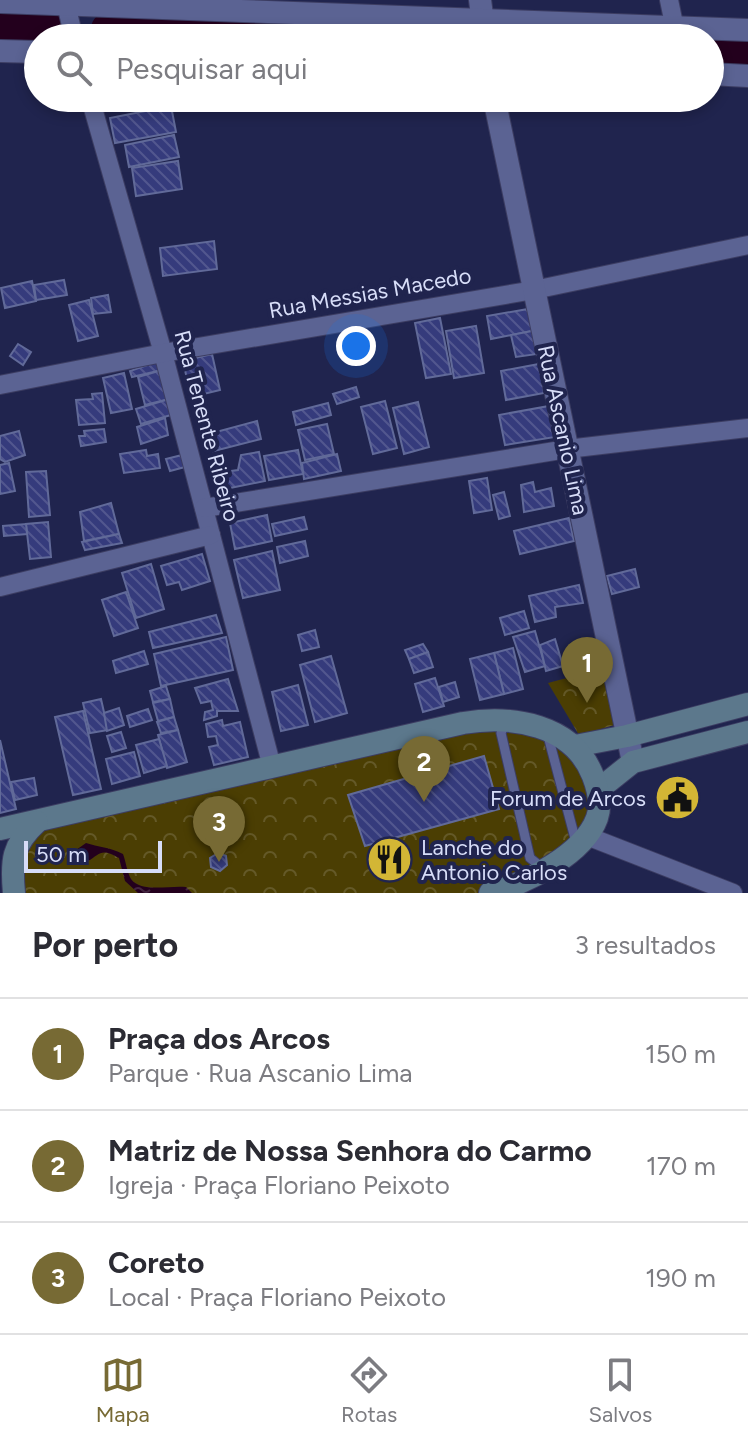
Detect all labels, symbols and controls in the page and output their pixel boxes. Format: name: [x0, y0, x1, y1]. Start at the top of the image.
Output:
search box: [24, 24, 724, 112]
icon: search: [52, 46, 96, 90]
text: Pesquisar aqui: [116, 50, 308, 87]
street label: Rua Messias Macedo: [267, 262, 473, 324]
your location: [336, 326, 376, 366]
street label: Rua Tenente Ribeiro: [168, 327, 246, 525]
street label: Rua Ascanio Lima: [532, 343, 594, 517]
pin: 1: [561, 637, 613, 703]
pin: 2: [398, 736, 450, 802]
public building icon: Forum de Arcos: [653, 774, 701, 822]
place label: Forum de Arcos: [490, 785, 646, 812]
pin: 3: [193, 796, 245, 862]
place label: Lanche do Antonio Carlos: [421, 834, 567, 886]
restaurant icon: Lanche do Antonio Carlos: [366, 836, 414, 884]
scale bar: [24, 837, 162, 873]
text: 50 m: [36, 841, 87, 868]
text: Por perto: [32, 925, 178, 966]
text: 3 resultados: [575, 929, 716, 961]
text: Praça dos Arcos: [108, 1020, 330, 1057]
text: 1: [53, 1038, 63, 1070]
text: 150 m: [645, 1038, 716, 1070]
text: Parque · Rua Ascanio Lima: [108, 1057, 413, 1089]
text: Matriz de Nossa Senhora do Carmo: [108, 1132, 592, 1169]
text: 2: [50, 1150, 66, 1182]
text: 170 m: [646, 1150, 716, 1182]
text: Igreja · Praça Floriano Peixoto: [108, 1169, 450, 1201]
text: Coreto: [108, 1244, 204, 1281]
text: 3: [51, 1262, 65, 1294]
text: 190 m: [645, 1262, 716, 1294]
text: Local · Praça Floriano Peixoto: [108, 1281, 446, 1313]
tab: Mapa: [96, 1353, 150, 1428]
tab: Rotas: [341, 1353, 397, 1428]
tab: Salvos: [589, 1353, 652, 1428]

